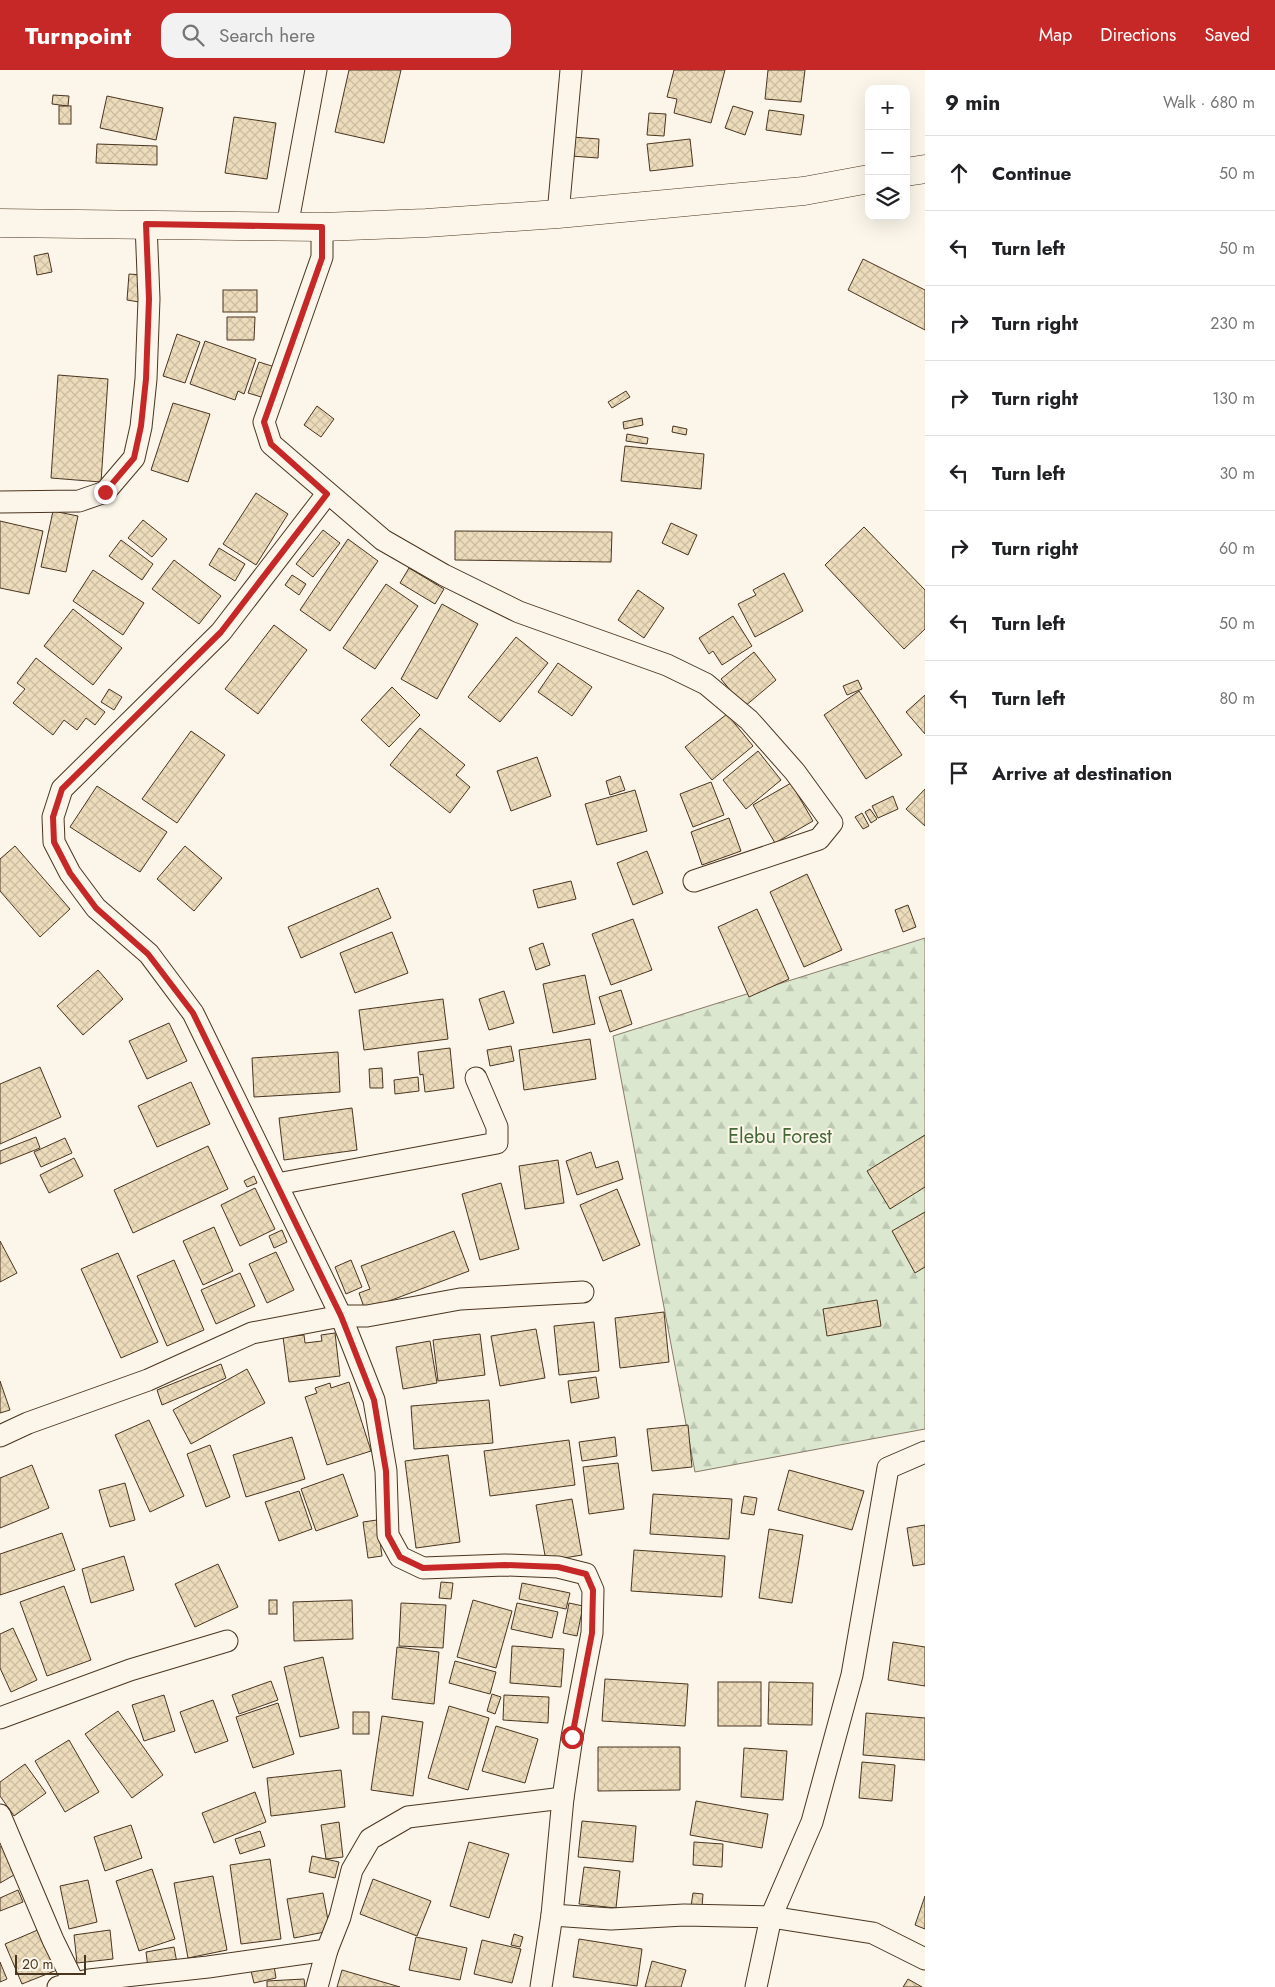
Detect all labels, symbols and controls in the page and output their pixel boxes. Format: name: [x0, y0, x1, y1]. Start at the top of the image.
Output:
search box: [161, 13, 511, 58]
text: Turnpoint: [25, 18, 131, 53]
icon: search: [179, 21, 207, 49]
text: Search here: [219, 22, 315, 49]
text: Map: [1039, 22, 1072, 48]
text: Directions: [1100, 22, 1176, 48]
text: Saved: [1204, 22, 1250, 48]
map controls: [865, 85, 910, 220]
button: +: [865, 85, 910, 130]
text: 9 min: [945, 88, 1000, 118]
text: Walk · 680 m: [1163, 91, 1255, 114]
button: −: [865, 130, 910, 175]
icon: ahead: [945, 159, 973, 187]
text: Continue: [992, 160, 1071, 187]
text: 50 m: [1219, 162, 1255, 185]
button: layers: [865, 175, 910, 220]
icon: left: [945, 234, 973, 262]
text: Turn left: [992, 235, 1065, 262]
text: 50 m: [1219, 237, 1255, 260]
icon: right: [945, 309, 973, 337]
text: Turn right: [992, 310, 1078, 337]
text: 230 m: [1210, 312, 1255, 335]
icon: right: [945, 384, 973, 412]
text: Turn right: [992, 385, 1078, 412]
text: 130 m: [1212, 387, 1255, 410]
icon: left: [945, 459, 973, 487]
text: Turn left: [992, 460, 1065, 487]
text: 30 m: [1219, 462, 1255, 485]
route end: [94, 481, 117, 504]
icon: right: [945, 534, 973, 562]
text: Turn right: [992, 535, 1078, 562]
text: 60 m: [1219, 537, 1255, 560]
icon: left: [945, 609, 973, 637]
text: Turn left: [992, 610, 1065, 637]
text: 50 m: [1219, 612, 1255, 635]
icon: left: [945, 684, 973, 712]
text: Turn left: [992, 685, 1065, 712]
text: 80 m: [1219, 687, 1255, 710]
icon: arrive: [945, 759, 973, 787]
text: Arrive at destination: [992, 760, 1172, 787]
park label: Elebu Forest: [728, 1122, 832, 1151]
route start: [561, 1726, 584, 1749]
scale bar: [15, 1952, 86, 1975]
text: 20 m: [22, 1954, 54, 1974]

